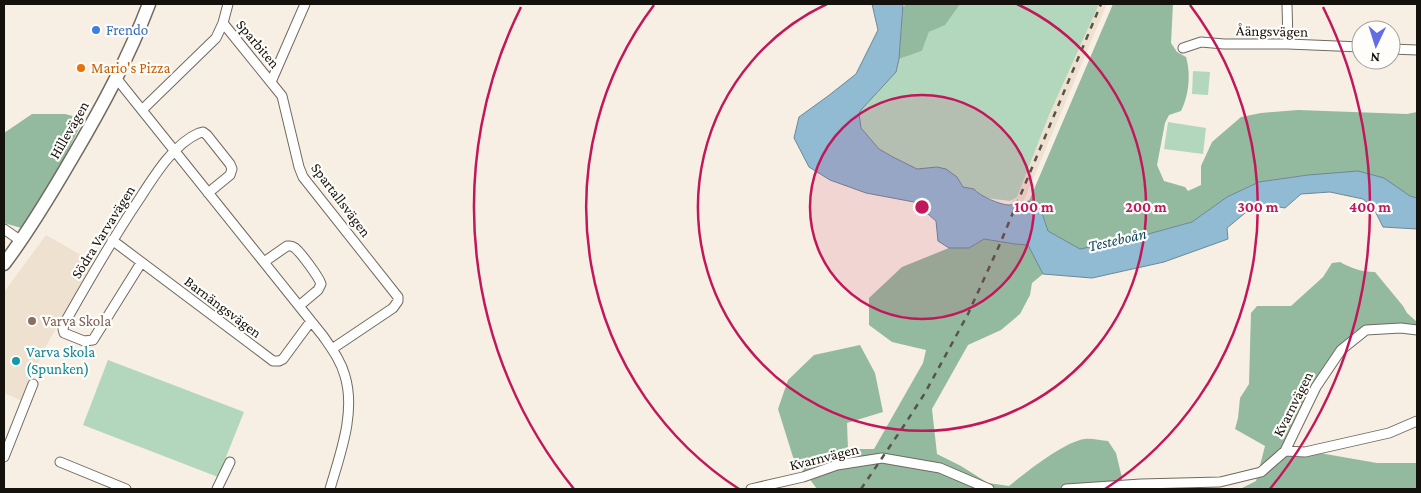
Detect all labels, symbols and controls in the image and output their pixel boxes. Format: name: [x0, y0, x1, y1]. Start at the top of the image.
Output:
street label: Sparbiten: [232, 17, 283, 72]
north arrow: [1351, 20, 1401, 70]
street label: Åängsvägen: [1236, 21, 1308, 41]
place label: Frendo: [106, 22, 148, 38]
marker: Frendo: [90, 24, 102, 36]
text: N: [1369, 50, 1380, 66]
place label: Mario's Pizza: [91, 60, 170, 76]
marker: Mario's Pizza: [75, 62, 87, 74]
street label: Hillevägen: [46, 98, 93, 162]
street label: Spartallsvägen: [307, 160, 374, 241]
street label: Södra Varvavägen: [68, 183, 139, 282]
centre of rings: [913, 198, 931, 216]
text: 100 m: [1014, 199, 1054, 215]
text: 200 m: [1125, 199, 1167, 215]
text: 300 m: [1237, 199, 1279, 215]
text: 400 m: [1349, 199, 1391, 215]
water label: Testeboån: [1086, 225, 1148, 254]
street label: Barnängsvägen: [181, 273, 265, 342]
place label: Varva Skola: [42, 313, 111, 329]
marker: Varva Skola: [26, 315, 38, 327]
place label: Varva Skola (Spunken): [26, 344, 95, 378]
marker: Varva Skola (Spunken): [10, 355, 22, 367]
street label: Kvarnvägen: [1270, 369, 1317, 440]
street label: Kvarnvägen: [788, 441, 861, 474]

